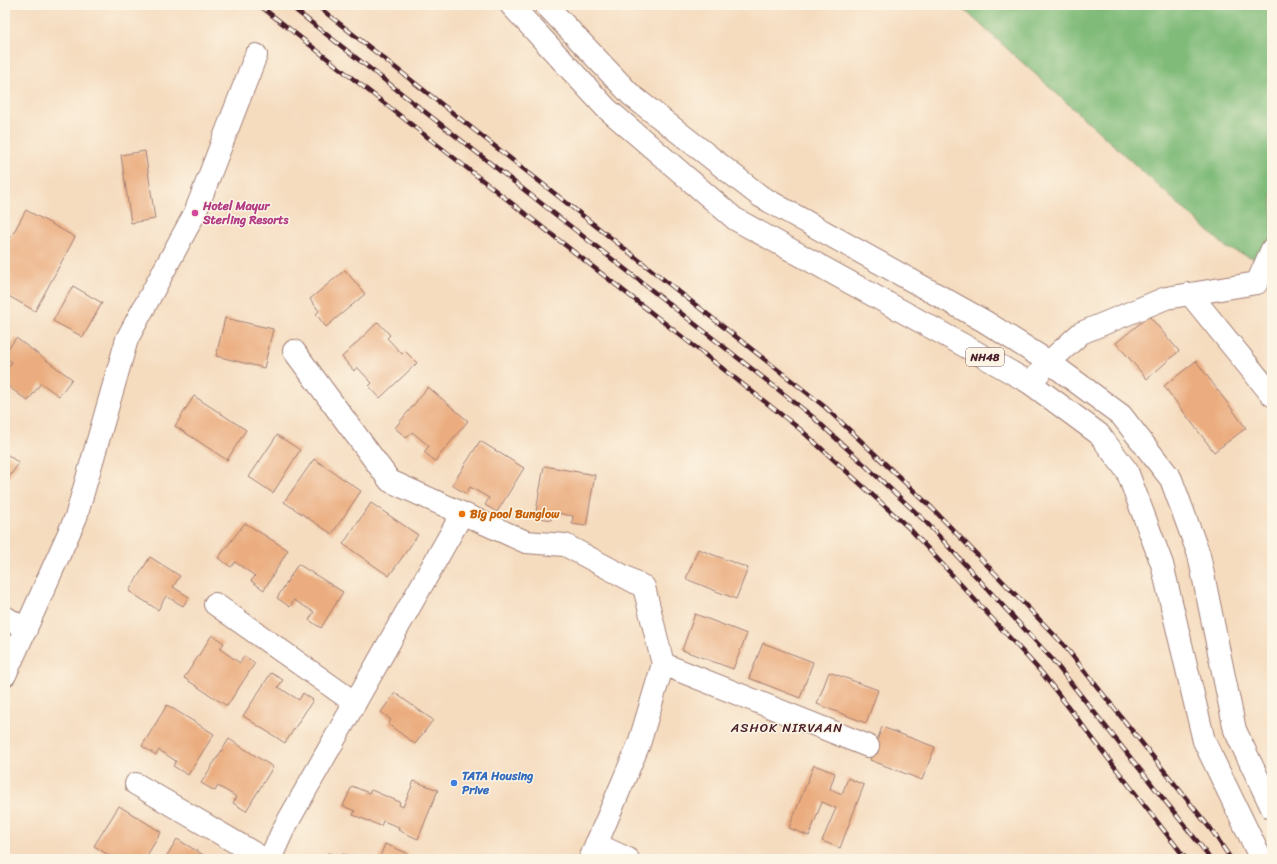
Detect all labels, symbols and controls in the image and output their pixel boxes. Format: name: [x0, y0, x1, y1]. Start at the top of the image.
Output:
place label: Hotel Mayur Sterling Resorts: [202, 195, 289, 231]
marker: Hotel Mayur Sterling Resorts: [190, 208, 200, 218]
road number: NH48: [966, 348, 1004, 366]
place label: Big pool Bunglow: [470, 503, 560, 525]
marker: Big pool Bunglow: [457, 509, 467, 519]
district label: ASHOK NIRVAAN: [730, 716, 843, 739]
place label: TATA Housing Prive: [462, 765, 533, 801]
marker: TATA Housing Prive: [449, 778, 459, 788]

